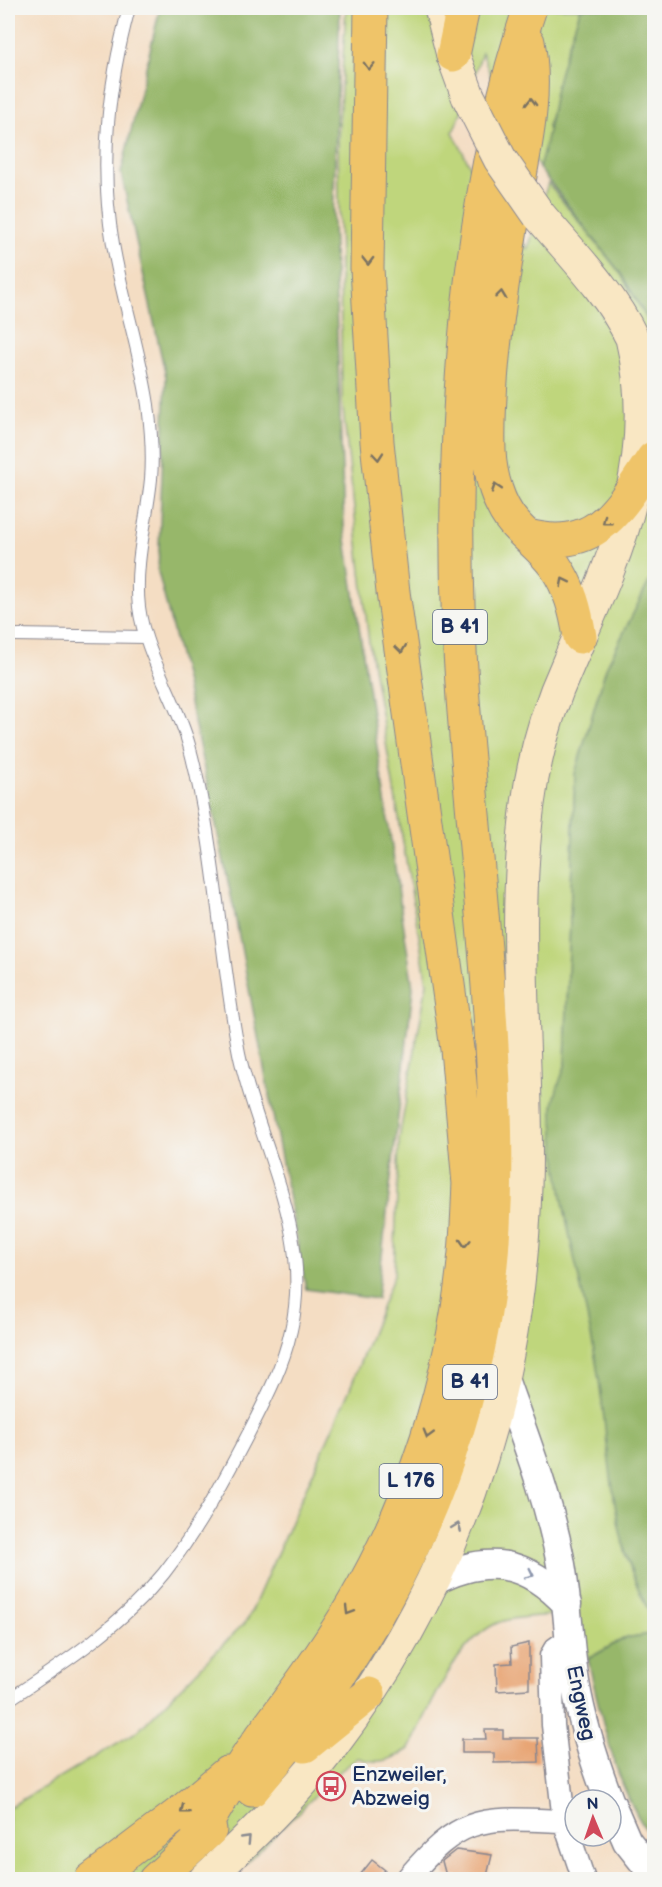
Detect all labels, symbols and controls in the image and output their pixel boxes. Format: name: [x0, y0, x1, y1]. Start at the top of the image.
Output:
one-way arrow: [363, 61, 375, 70]
one-way arrow: [525, 98, 538, 107]
one-way arrow: [361, 256, 374, 265]
one-way arrow: [495, 290, 507, 299]
one-way arrow: [371, 451, 384, 460]
one-way arrow: [491, 483, 504, 494]
one-way arrow: [602, 514, 613, 525]
one-way arrow: [559, 577, 571, 588]
road number: B 41: [433, 610, 487, 644]
one-way arrow: [394, 645, 406, 654]
one-way arrow: [459, 1238, 472, 1247]
road number: B 41: [443, 1365, 497, 1399]
one-way arrow: [423, 1428, 435, 1439]
road number: L 176: [380, 1464, 442, 1498]
one-way arrow: [450, 1522, 463, 1533]
one-way arrow: [523, 1567, 534, 1579]
one-way arrow: [344, 1605, 356, 1615]
street label: Engweg: [561, 1663, 601, 1743]
place label: Enzweiler, Abzweig: [352, 1762, 447, 1811]
bus stop icon: Enzweiler, Abzweig: [315, 1770, 347, 1802]
north arrow: [563, 1788, 623, 1848]
text: N: [586, 1795, 599, 1814]
one-way arrow: [180, 1802, 191, 1813]
one-way arrow: [240, 1835, 251, 1845]

